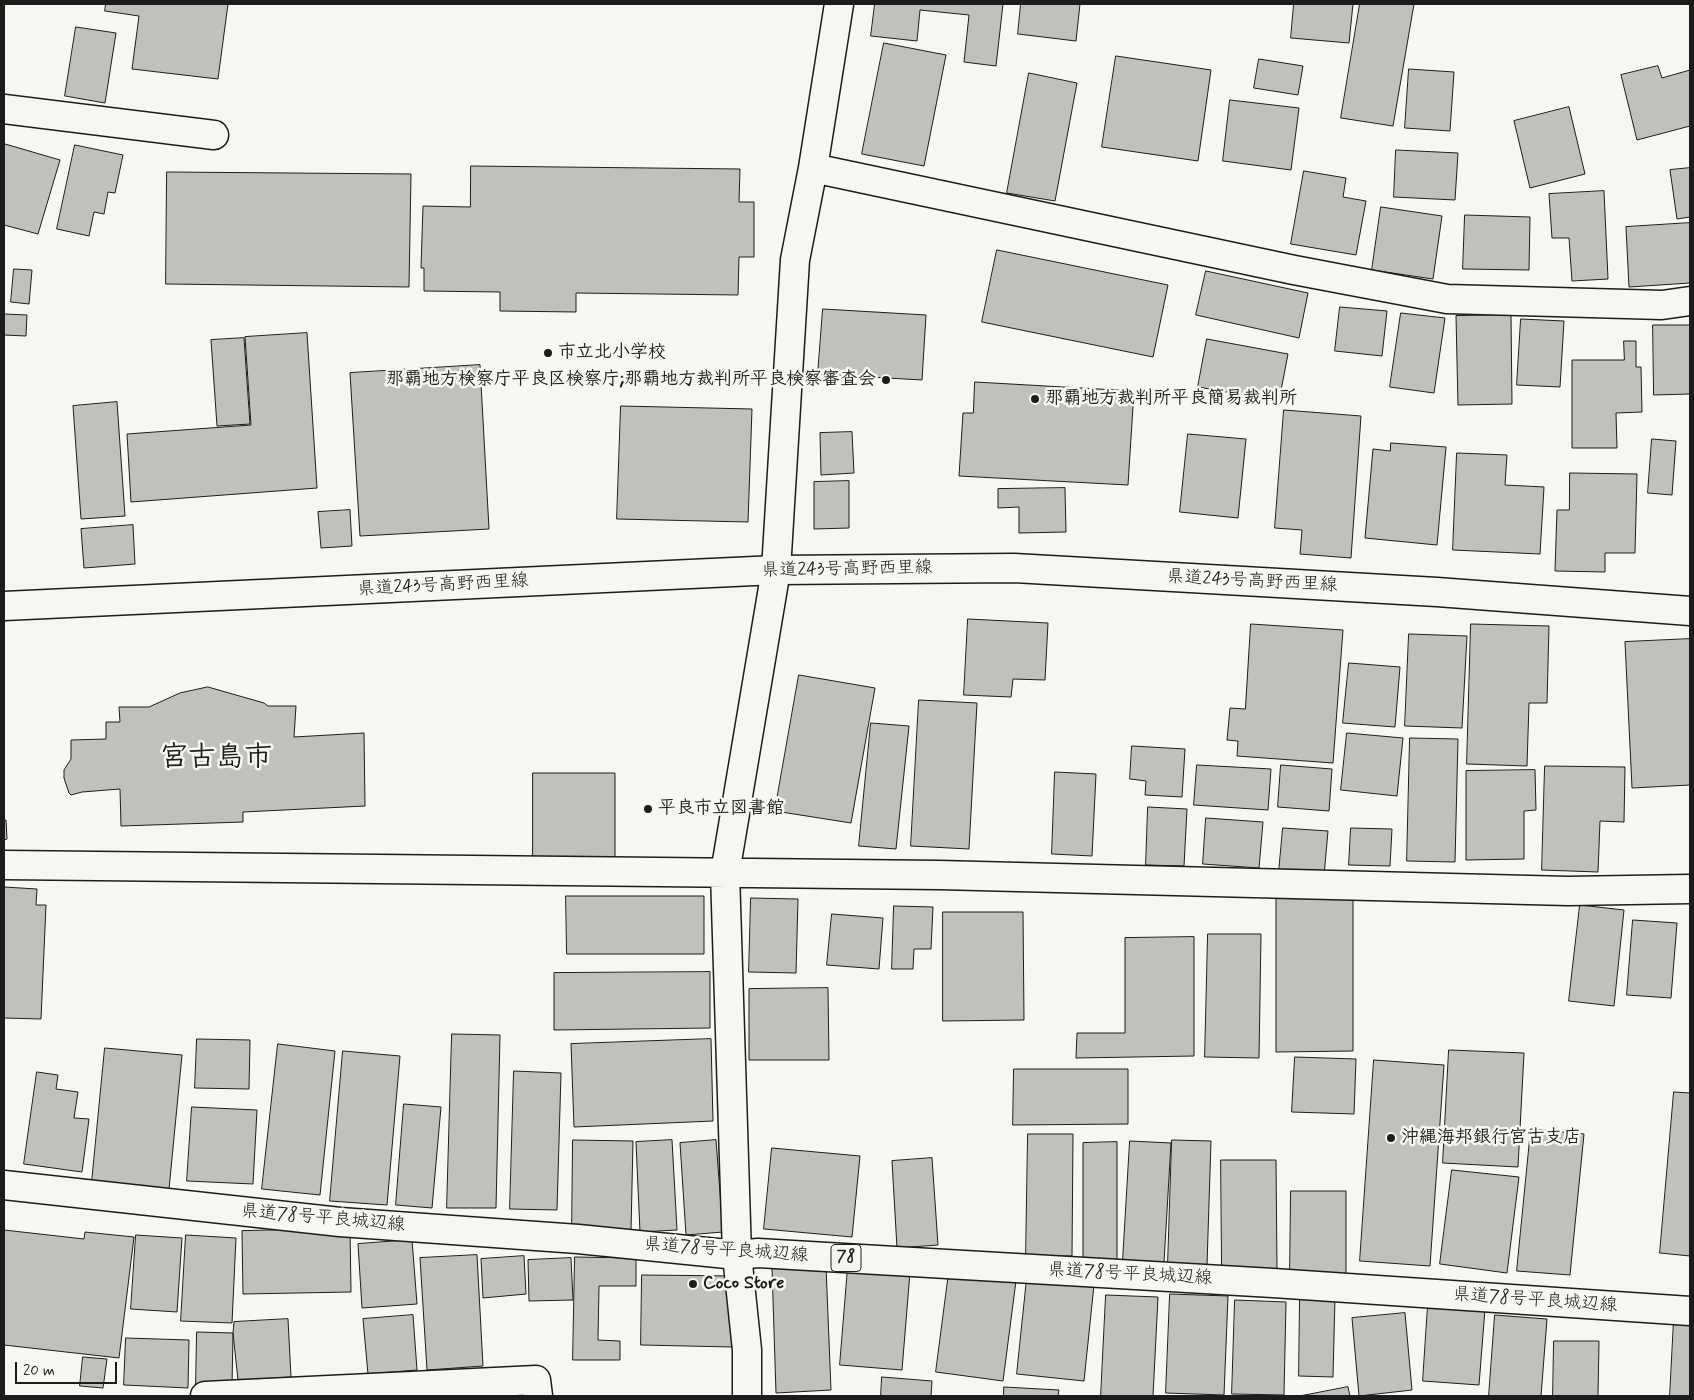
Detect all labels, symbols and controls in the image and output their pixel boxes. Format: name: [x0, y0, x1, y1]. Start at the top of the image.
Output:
place label: 市立北小学校: [558, 342, 666, 364]
marker: 市立北小学校: [542, 347, 554, 359]
place label: 那覇地方検察庁平良区検察庁;那覇地方裁判所平良検察審査会: [386, 369, 876, 391]
marker: 那覇地方検察庁平良区検察庁;那覇地方裁判所平良検察審査会: [880, 374, 892, 386]
place label: 那覇地方裁判所平良簡易裁判所: [1045, 388, 1297, 410]
marker: 那覇地方裁判所平良簡易裁判所: [1029, 393, 1041, 405]
street label: 県道243号高野西里線: [761, 558, 933, 582]
street label: 県道243号高野西里線: [1166, 567, 1338, 597]
street label: 県道243号高野西里線: [357, 571, 529, 601]
district label: 宮古島市: [160, 742, 272, 776]
place label: 平良市立図書館: [658, 798, 784, 820]
marker: 平良市立図書館: [642, 803, 654, 815]
place label: 沖縄海邦銀行宮古支店: [1401, 1127, 1581, 1149]
marker: 沖縄海邦銀行宮古支店: [1385, 1132, 1397, 1144]
street label: 県道78号平良城辺線: [240, 1201, 406, 1237]
street label: 県道78号平良城辺線: [643, 1234, 809, 1268]
road number: 78: [831, 1244, 861, 1272]
street label: 県道78号平良城辺線: [1047, 1260, 1213, 1290]
place label: Coco Store: [703, 1273, 784, 1295]
marker: Coco Store: [687, 1278, 699, 1290]
street label: 県道78号平良城辺線: [1452, 1284, 1618, 1318]
scale bar: [18, 1352, 120, 1384]
text: 20 m: [23, 1361, 55, 1381]

